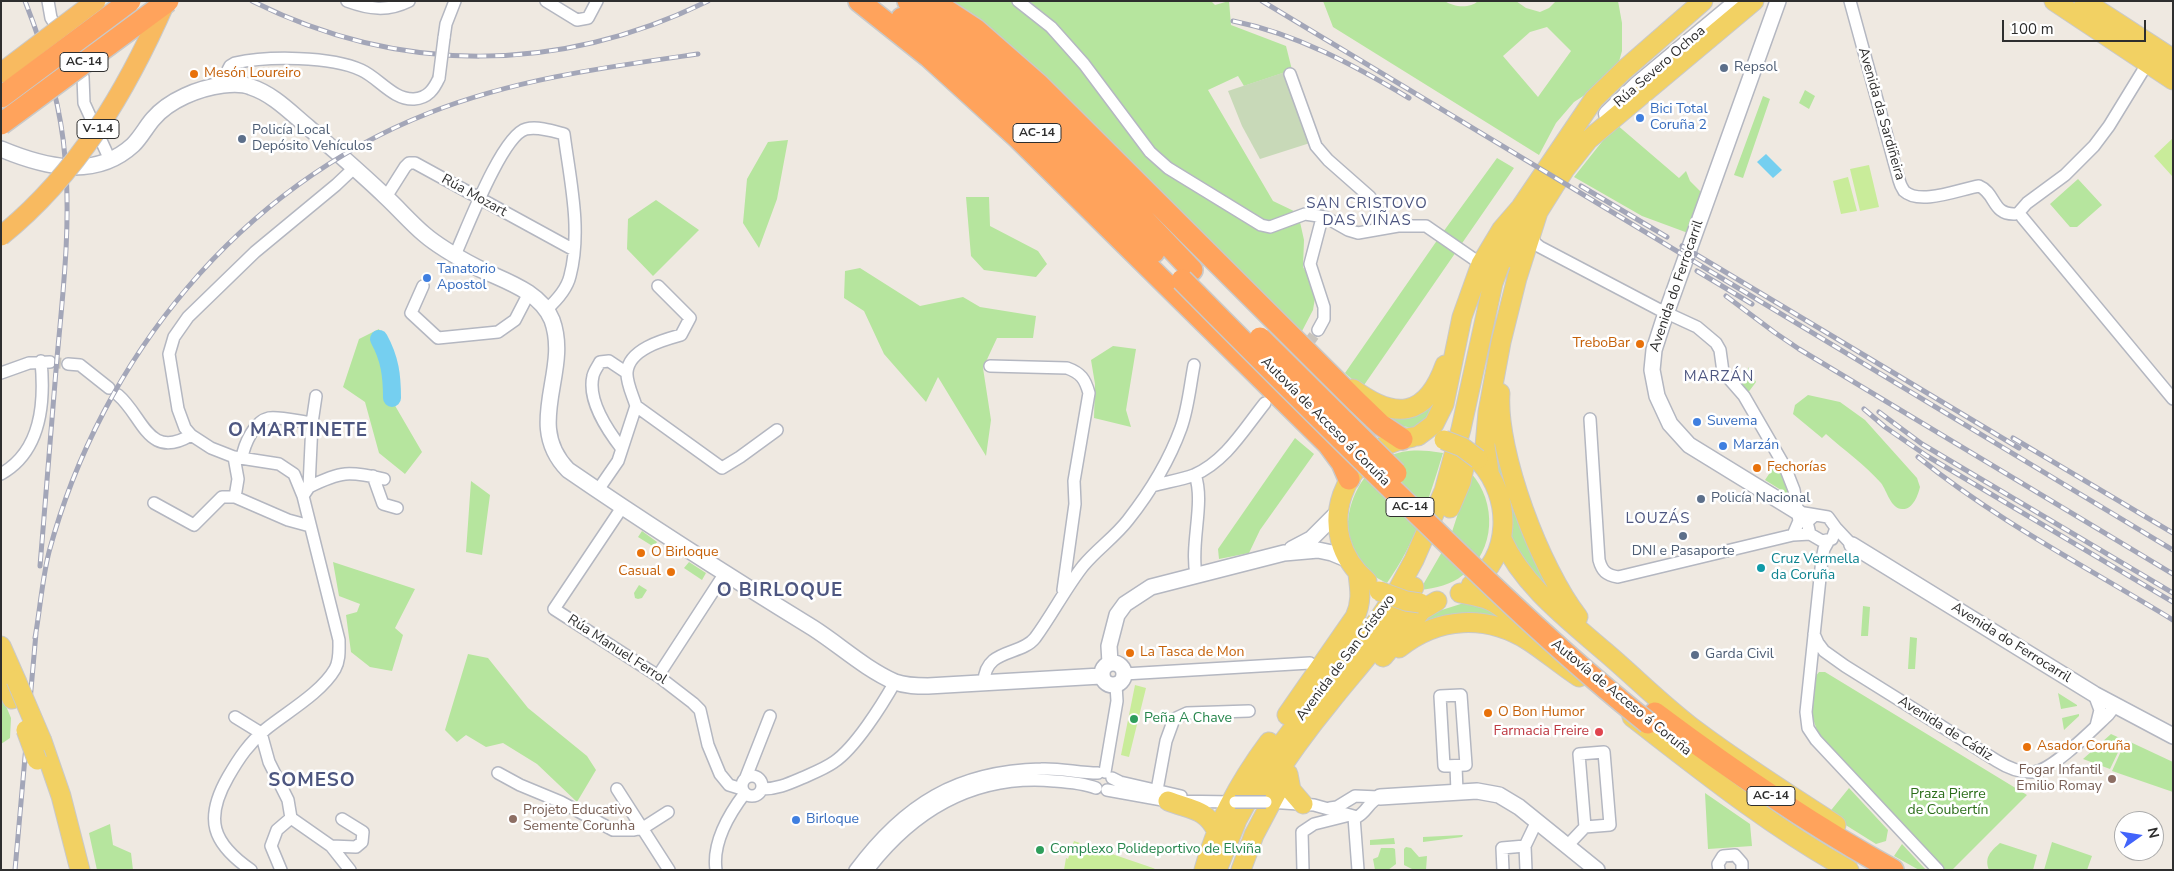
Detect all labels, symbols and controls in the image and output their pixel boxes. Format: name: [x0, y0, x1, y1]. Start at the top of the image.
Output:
scale bar: [2004, 10, 2148, 42]
text: 100 m: [2010, 19, 2054, 39]
street label: Rúa Severo Ochoa: [1611, 23, 1709, 111]
street label: Avenida da Sardiñeira: [1854, 46, 1908, 182]
road number: AC-14: [60, 52, 108, 72]
place label: Repsol: [1734, 60, 1777, 76]
marker: Repsol: [1718, 62, 1730, 74]
place label: Mesón Loureiro: [204, 66, 301, 82]
marker: Mesón Loureiro: [188, 68, 200, 80]
place label: Bici Total Coruña 2: [1650, 102, 1708, 134]
marker: Bici Total Coruña 2: [1634, 112, 1646, 124]
road number: V-1.4: [77, 120, 119, 138]
place label: Policía Local Depósito Vehículos: [252, 123, 372, 156]
road number: AC-14: [1013, 124, 1061, 142]
marker: Policía Local Depósito Vehículos: [236, 133, 248, 145]
street label: Rúa Mozart: [438, 171, 510, 221]
district label: SAN CRISTOVO DAS VIÑAS: [1305, 195, 1429, 230]
street label: Avenida do Ferrocarril: [1647, 218, 1707, 354]
place label: Tanatorio Apostol: [437, 262, 496, 294]
marker: Tanatorio Apostol: [421, 272, 433, 284]
place label: TreboBar: [1572, 336, 1630, 352]
marker: TreboBar: [1634, 338, 1646, 350]
street label: Autovía de Acceso á Coruña: [1257, 354, 1393, 490]
district label: MARZÁN: [1683, 368, 1755, 386]
place label: Suvema: [1707, 414, 1757, 430]
marker: Suvema: [1691, 416, 1703, 428]
district label: O MARTINETE: [227, 420, 369, 442]
place label: Marzán: [1733, 438, 1779, 454]
marker: Marzán: [1717, 440, 1729, 452]
place label: Fechorías: [1767, 460, 1826, 476]
marker: Fechorías: [1751, 462, 1763, 474]
place label: Policía Nacional: [1711, 491, 1810, 507]
marker: Policía Nacional: [1695, 493, 1707, 505]
road number: AC-14: [1386, 498, 1434, 516]
district label: LOUZÁS: [1625, 510, 1691, 528]
marker: DNI e Pasaporte: [1677, 530, 1689, 542]
place label: DNI e Pasaporte: [1632, 544, 1734, 560]
place label: O Birloque: [651, 545, 718, 561]
marker: O Birloque: [635, 547, 647, 559]
place label: Cruz Vermella da Coruña: [1771, 552, 1860, 584]
marker: Cruz Vermella da Coruña: [1755, 562, 1767, 574]
place label: Casual: [618, 564, 661, 580]
marker: Casual: [665, 566, 677, 578]
district label: O BIRLOQUE: [715, 580, 845, 602]
street label: Avenida de San Cristovo: [1293, 592, 1399, 724]
street label: Avenida do Ferrocarril: [1948, 599, 2074, 687]
street label: Rúa Manuel Ferrol: [564, 612, 670, 688]
street label: Autovía de Acceso á Coruña: [1547, 636, 1695, 760]
place label: La Tasca de Mon: [1140, 645, 1244, 661]
marker: La Tasca de Mon: [1124, 647, 1136, 659]
place label: Garda Civil: [1705, 647, 1774, 663]
marker: Garda Civil: [1689, 649, 1701, 661]
street label: Avenida de Cádiz: [1895, 693, 1995, 765]
place label: O Bon Humor: [1498, 705, 1584, 721]
marker: O Bon Humor: [1482, 707, 1494, 719]
place label: Peña A Chave: [1144, 711, 1232, 727]
marker: Peña A Chave: [1128, 713, 1140, 725]
place label: Farmacia Freire: [1494, 724, 1589, 740]
marker: Farmacia Freire: [1593, 726, 1605, 738]
place label: Asador Coruña: [2037, 739, 2131, 755]
marker: Asador Coruña: [2021, 741, 2033, 753]
place label: Fogar Infantil Emilio Romay: [2016, 763, 2102, 796]
district label: SOMESO: [268, 770, 356, 792]
marker: Fogar Infantil Emilio Romay: [2106, 773, 2118, 785]
road number: AC-14: [1747, 786, 1795, 806]
park label: Praza Pierre de Coubertín: [1908, 787, 1988, 820]
place label: Projeto Educativo Semente Corunha: [523, 803, 635, 836]
north arrow: [2114, 811, 2164, 861]
place label: Birloque: [806, 812, 859, 828]
marker: Projeto Educativo Semente Corunha: [507, 813, 519, 825]
marker: Birloque: [790, 814, 802, 826]
text: N: [2143, 825, 2164, 840]
place label: Complexo Polideportivo de Elviña: [1050, 842, 1261, 858]
marker: Complexo Polideportivo de Elviña: [1034, 844, 1046, 856]

